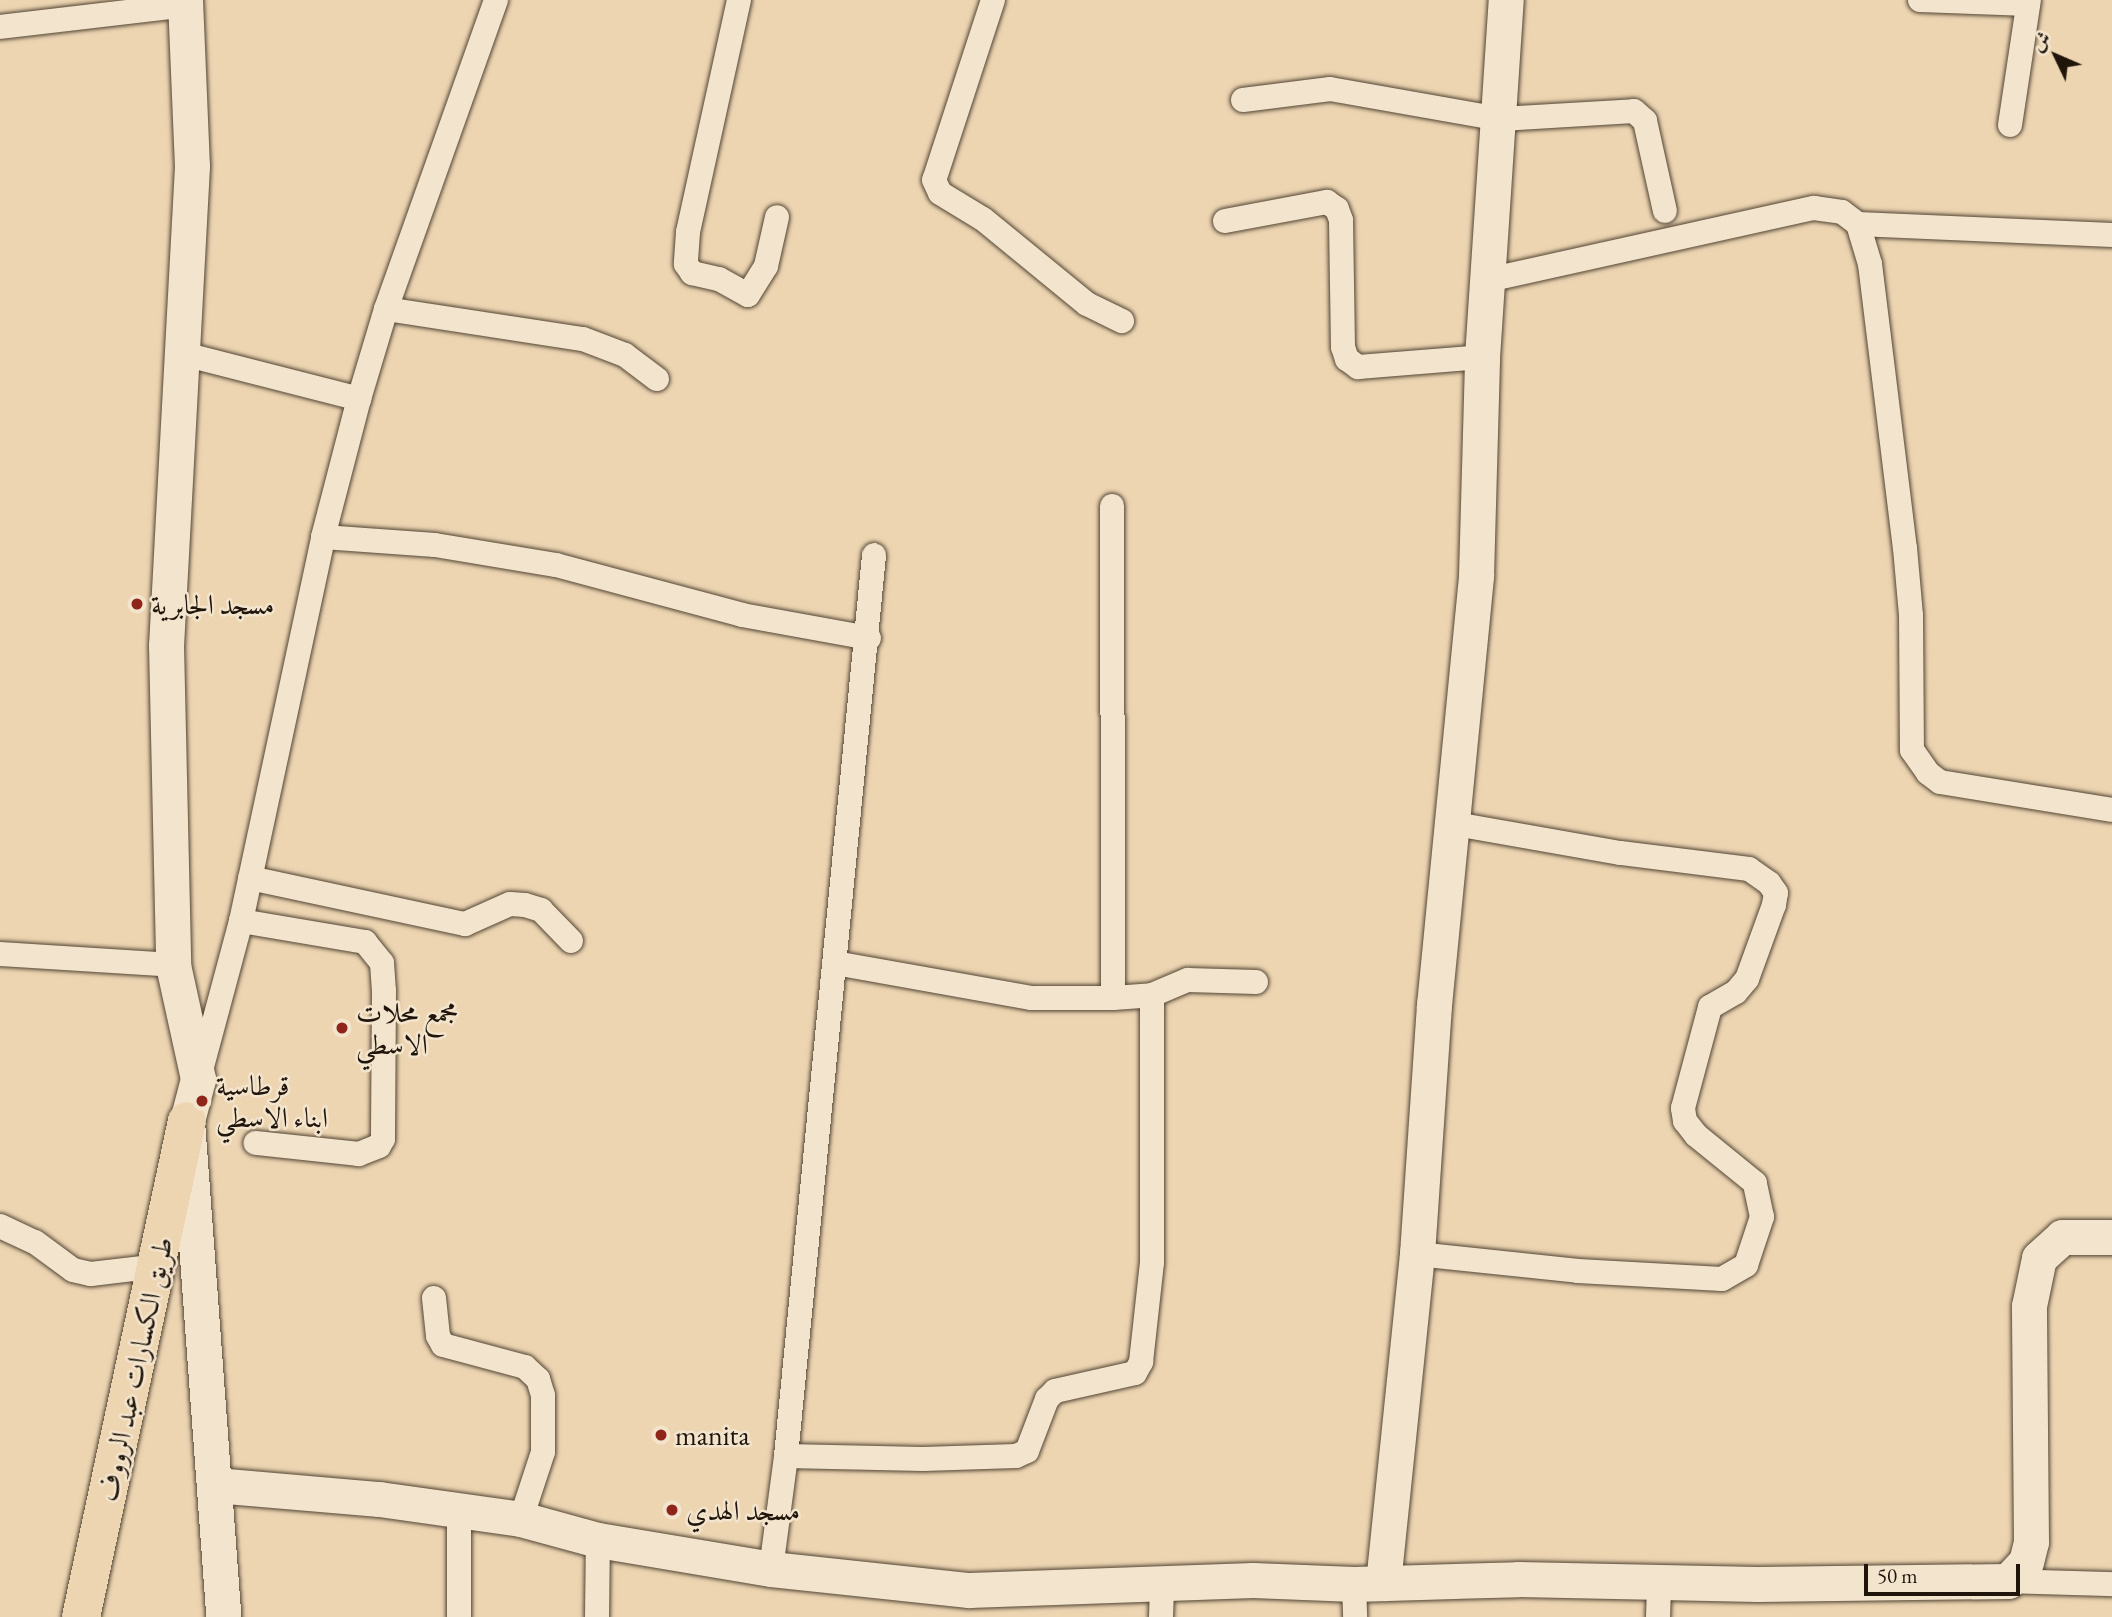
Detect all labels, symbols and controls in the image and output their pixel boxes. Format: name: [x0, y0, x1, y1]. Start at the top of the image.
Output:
north arrow: [2021, 21, 2091, 91]
text: ش: [2025, 26, 2056, 57]
place label: مسجد الجابرية: [151, 587, 274, 621]
marker: مسجد الجابرية: [129, 596, 145, 612]
place label: مجمع محلات الاسطي: [356, 995, 458, 1061]
marker: مجمع محلات الاسطي: [334, 1020, 350, 1036]
place label: قرطاسية ابناء الاسطي: [216, 1068, 328, 1134]
marker: قرطاسية ابناء الاسطي: [194, 1093, 210, 1109]
street label: طريق الكسارات عبد الرووف: [91, 1234, 179, 1504]
place label: manita: [675, 1418, 750, 1452]
marker: manita: [653, 1427, 669, 1443]
place label: مسجد الهدي: [686, 1493, 800, 1527]
marker: مسجد الهدي: [664, 1502, 680, 1518]
scale bar: [1867, 1550, 2023, 1594]
text: 50 m: [1877, 1562, 1918, 1589]

